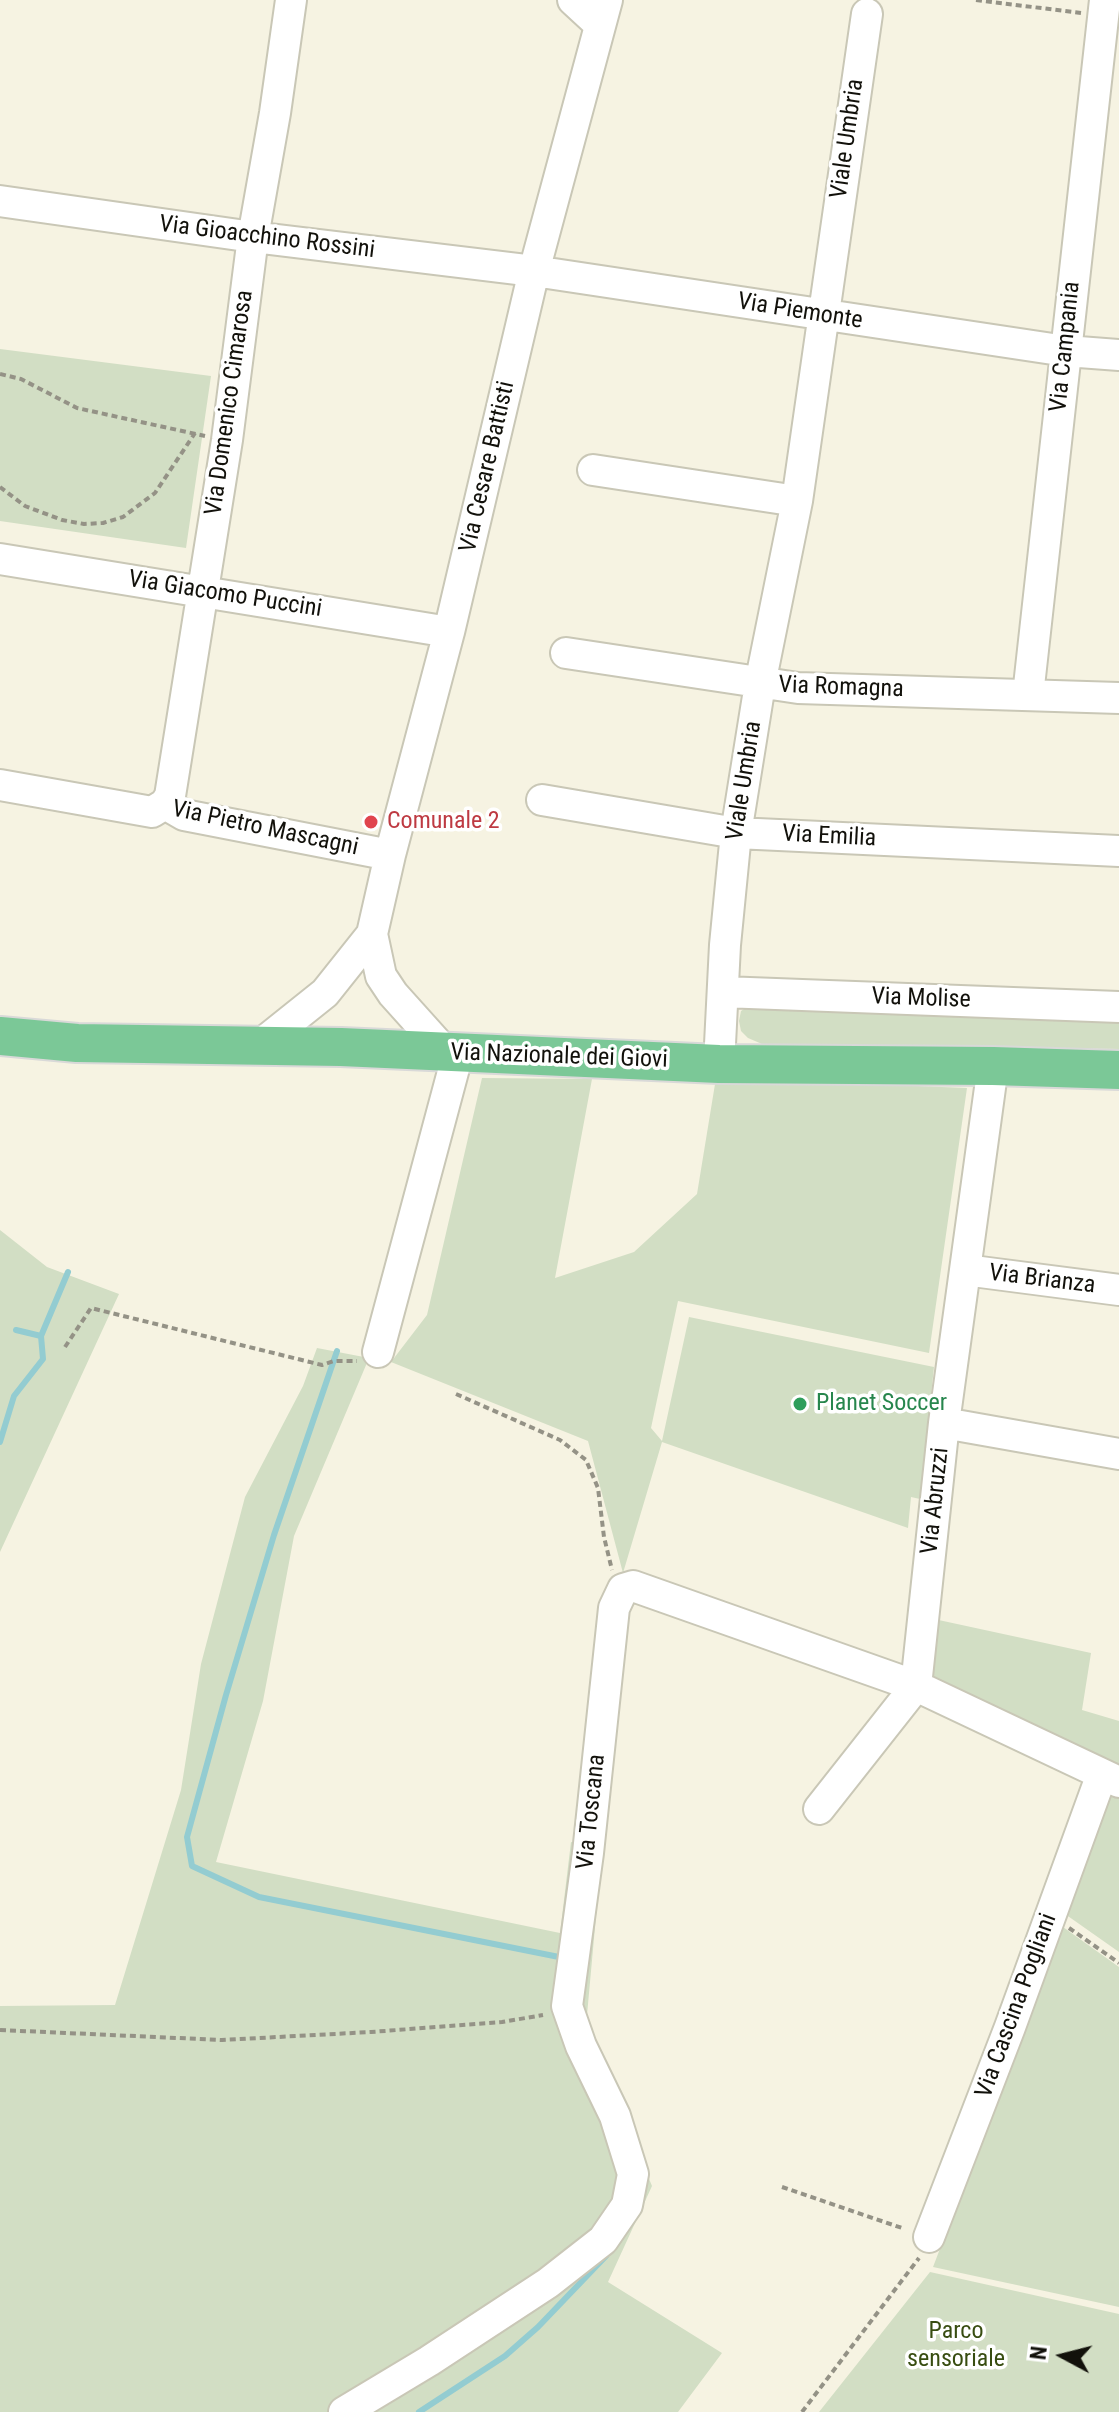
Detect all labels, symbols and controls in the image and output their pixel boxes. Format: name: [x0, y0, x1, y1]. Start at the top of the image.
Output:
street label: Viale Umbria: [825, 77, 871, 201]
street label: Via Gioacchino Rossini: [158, 210, 376, 266]
street label: Via Campania: [1045, 280, 1087, 414]
street label: Via Piemonte: [735, 288, 865, 336]
street label: Via Domenico Cimarosa: [200, 289, 260, 517]
street label: Via Cesare Battisti: [454, 379, 522, 555]
street label: Via Giacomo Puccini: [126, 565, 324, 625]
street label: Via Romagna: [778, 671, 904, 705]
street label: Viale Umbria: [721, 719, 769, 843]
street label: Via Pietro Mascagni: [169, 795, 361, 863]
place label: Comunale 2: [387, 808, 500, 836]
marker: Comunale 2: [362, 813, 380, 831]
street label: Via Emilia: [781, 820, 877, 854]
street label: Via Molise: [871, 983, 971, 1015]
street label: Via Nazionale dei Giovi: [450, 1039, 668, 1075]
street label: Via Brianza: [987, 1259, 1097, 1301]
place label: Planet Soccer: [816, 1390, 947, 1418]
marker: Planet Soccer: [791, 1395, 809, 1413]
street label: Via Abruzzi: [916, 1446, 956, 1556]
street label: Via Toscana: [572, 1753, 612, 1871]
street label: Via Cascina Pogliani: [970, 1910, 1064, 2102]
north arrow: [1023, 2316, 1103, 2396]
park label: Parco sensoriale: [907, 2318, 1005, 2374]
text: N: [1025, 2345, 1052, 2361]

